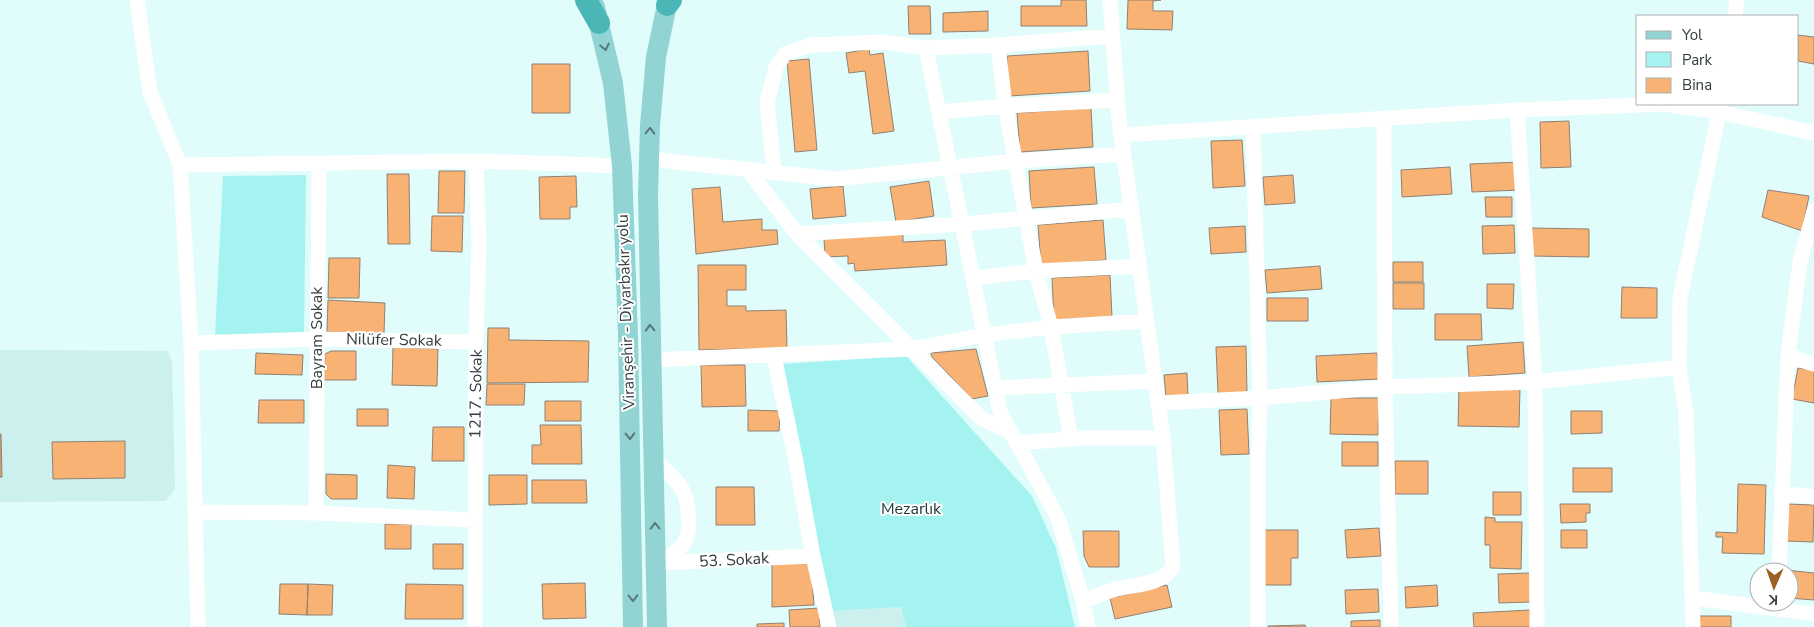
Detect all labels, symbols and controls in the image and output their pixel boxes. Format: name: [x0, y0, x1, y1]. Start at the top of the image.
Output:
legend: [1636, 15, 1799, 105]
text: Yol: [1681, 25, 1703, 45]
one-way arrow: [599, 43, 610, 52]
text: Park: [1682, 50, 1712, 70]
text: Bina: [1682, 75, 1712, 95]
one-way arrow: [645, 127, 655, 134]
street label: Viranşehir - Diyarbakır yolu: [612, 214, 640, 411]
street label: Bayram Sokak: [306, 286, 328, 389]
one-way arrow: [645, 324, 655, 332]
street label: Nilüfer Sokak: [346, 328, 443, 352]
street label: 1217. Sokak: [464, 348, 488, 439]
one-way arrow: [625, 432, 635, 440]
park label: Mezarlık: [881, 498, 942, 520]
one-way arrow: [650, 522, 660, 530]
street label: 53. Sokak: [698, 547, 771, 573]
north arrow: [1749, 562, 1799, 612]
text: K: [1768, 590, 1779, 609]
one-way arrow: [628, 594, 638, 602]

